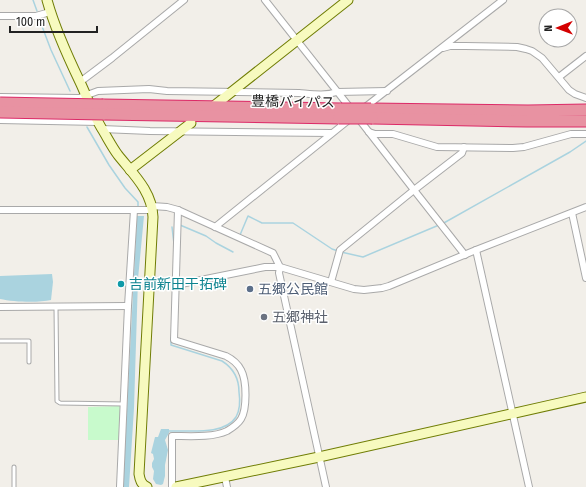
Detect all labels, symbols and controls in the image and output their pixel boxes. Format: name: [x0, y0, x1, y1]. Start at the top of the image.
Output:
scale bar: [10, 8, 97, 34]
north arrow: [538, 8, 578, 48]
text: 100 m: [16, 15, 45, 29]
text: N: [542, 25, 555, 32]
street label: 豊橋バイパス: [251, 93, 335, 111]
place label: 吉前新田干拓碑: [129, 276, 227, 293]
marker: 吉前新田干拓碑: [116, 279, 126, 289]
place label: 五郷公民館: [258, 281, 328, 298]
marker: 五郷公民館: [245, 284, 255, 294]
place label: 五郷神社: [272, 309, 328, 326]
marker: 五郷神社: [259, 312, 269, 322]

